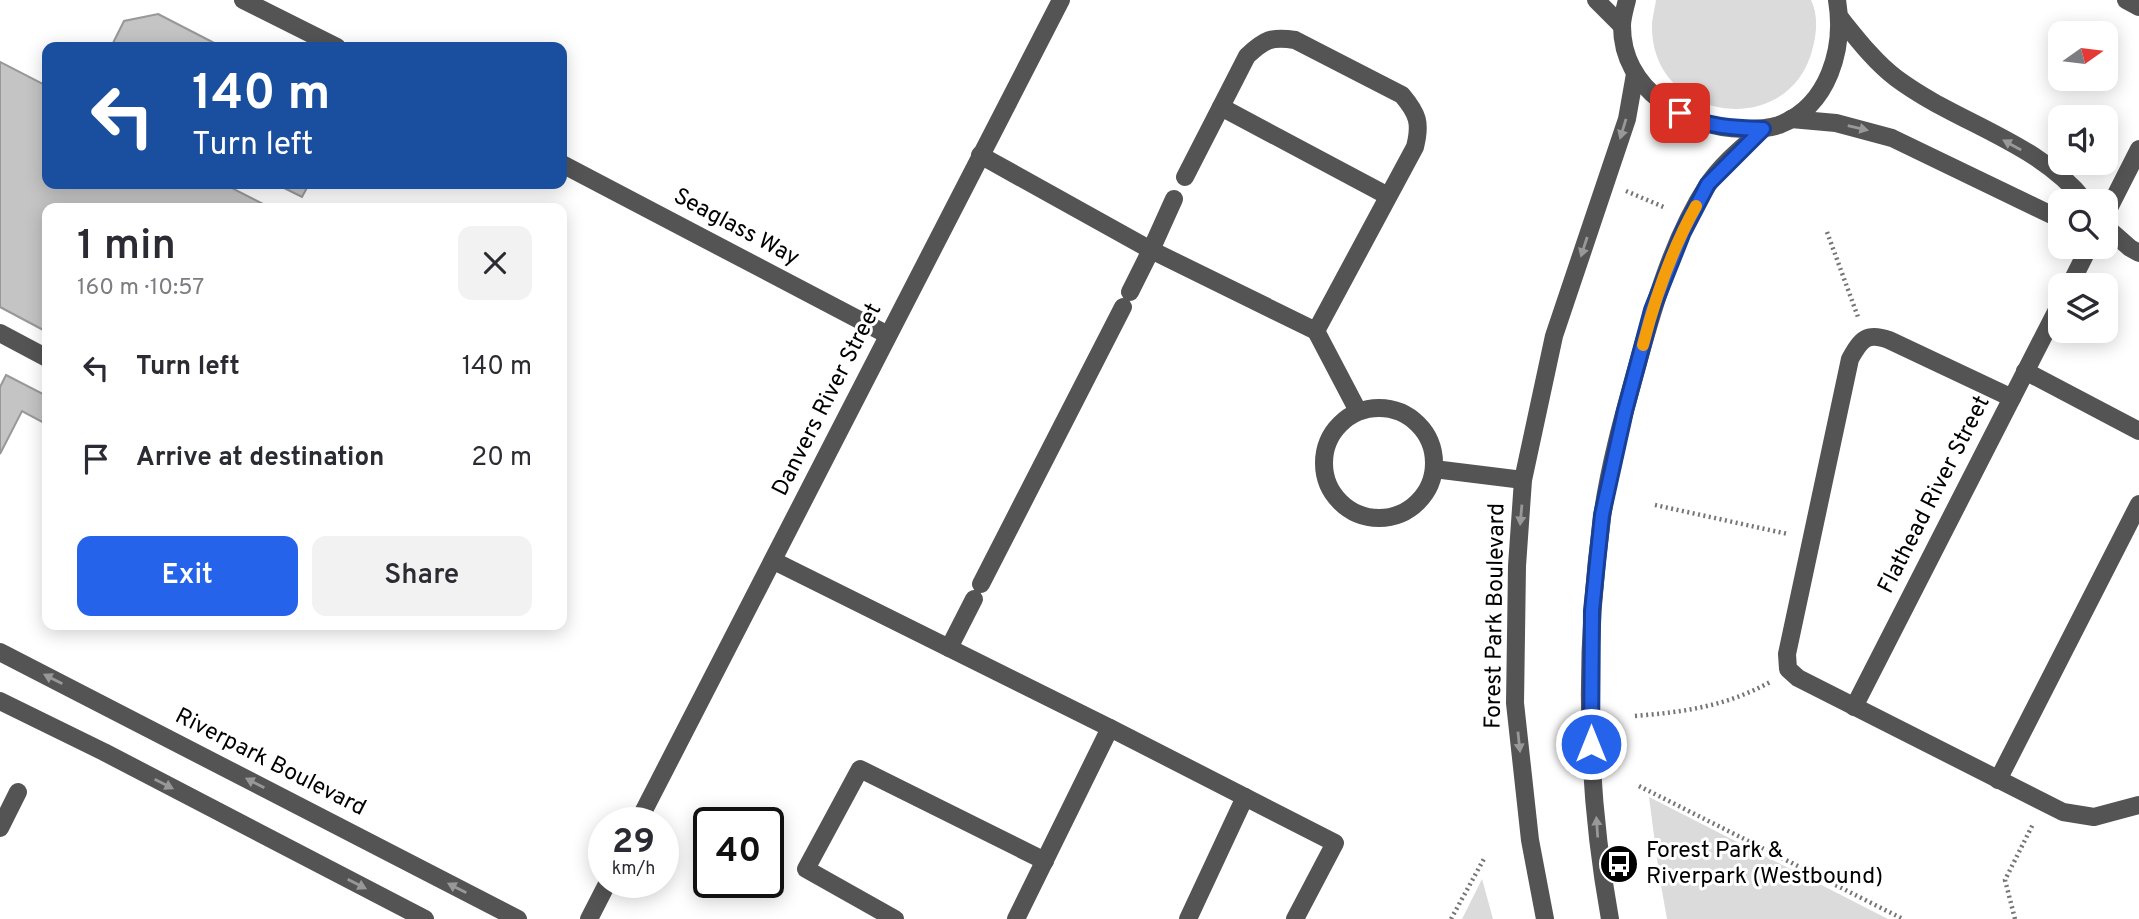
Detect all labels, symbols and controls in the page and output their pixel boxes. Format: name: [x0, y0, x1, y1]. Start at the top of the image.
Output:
north arrow: [2048, 21, 2118, 91]
map controls: [2048, 21, 2118, 343]
text: 140 m: [192, 65, 331, 127]
icon: left: [77, 70, 168, 161]
pin: [1650, 83, 1710, 143]
icon: arrive: [1661, 94, 1699, 132]
button: sound: [2048, 105, 2118, 175]
one-way arrow: [1618, 119, 1628, 140]
one-way arrow: [1847, 123, 1869, 134]
text: Turn left: [192, 126, 313, 166]
one-way arrow: [2002, 139, 2022, 151]
street label: Seaglass Way: [668, 183, 804, 273]
button: search: [2048, 189, 2118, 259]
text: 1 min: [77, 221, 176, 274]
button: close: [458, 226, 532, 300]
one-way arrow: [1578, 236, 1589, 257]
button: layers: [2048, 273, 2118, 343]
text: 160 m · 10:57: [77, 274, 204, 303]
street label: Danvers River Street: [767, 299, 889, 501]
icon: left: [77, 349, 115, 387]
text: Turn left: [136, 351, 240, 384]
text: 140 m: [462, 351, 532, 384]
street label: Flathead River Street: [1873, 391, 1997, 599]
icon: arrive: [77, 440, 115, 478]
text: Arrive at destination: [136, 442, 384, 475]
text: 20 m: [471, 442, 532, 475]
street label: Forest Park Boulevard: [1480, 503, 1512, 729]
one-way arrow: [1515, 504, 1526, 526]
button: Exit: [77, 536, 298, 616]
button: Share: [312, 536, 532, 616]
one-way arrow: [43, 673, 63, 685]
street label: Riverpark Boulevard: [170, 702, 370, 824]
position arrow: [1554, 707, 1628, 781]
one-way arrow: [1514, 731, 1525, 753]
one-way arrow: [245, 777, 265, 789]
one-way arrow: [154, 778, 174, 789]
speed limit sign: 40: [693, 807, 784, 898]
one-way arrow: [1591, 816, 1602, 838]
text: 29: [612, 821, 655, 865]
place label: Forest Park & Riverpark (Westbound): [1646, 837, 1883, 892]
bus stop icon: Forest Park & Riverpark (Westbound): [1598, 843, 1640, 885]
text: km/h: [612, 858, 655, 881]
one-way arrow: [347, 877, 367, 889]
one-way arrow: [447, 882, 467, 893]

